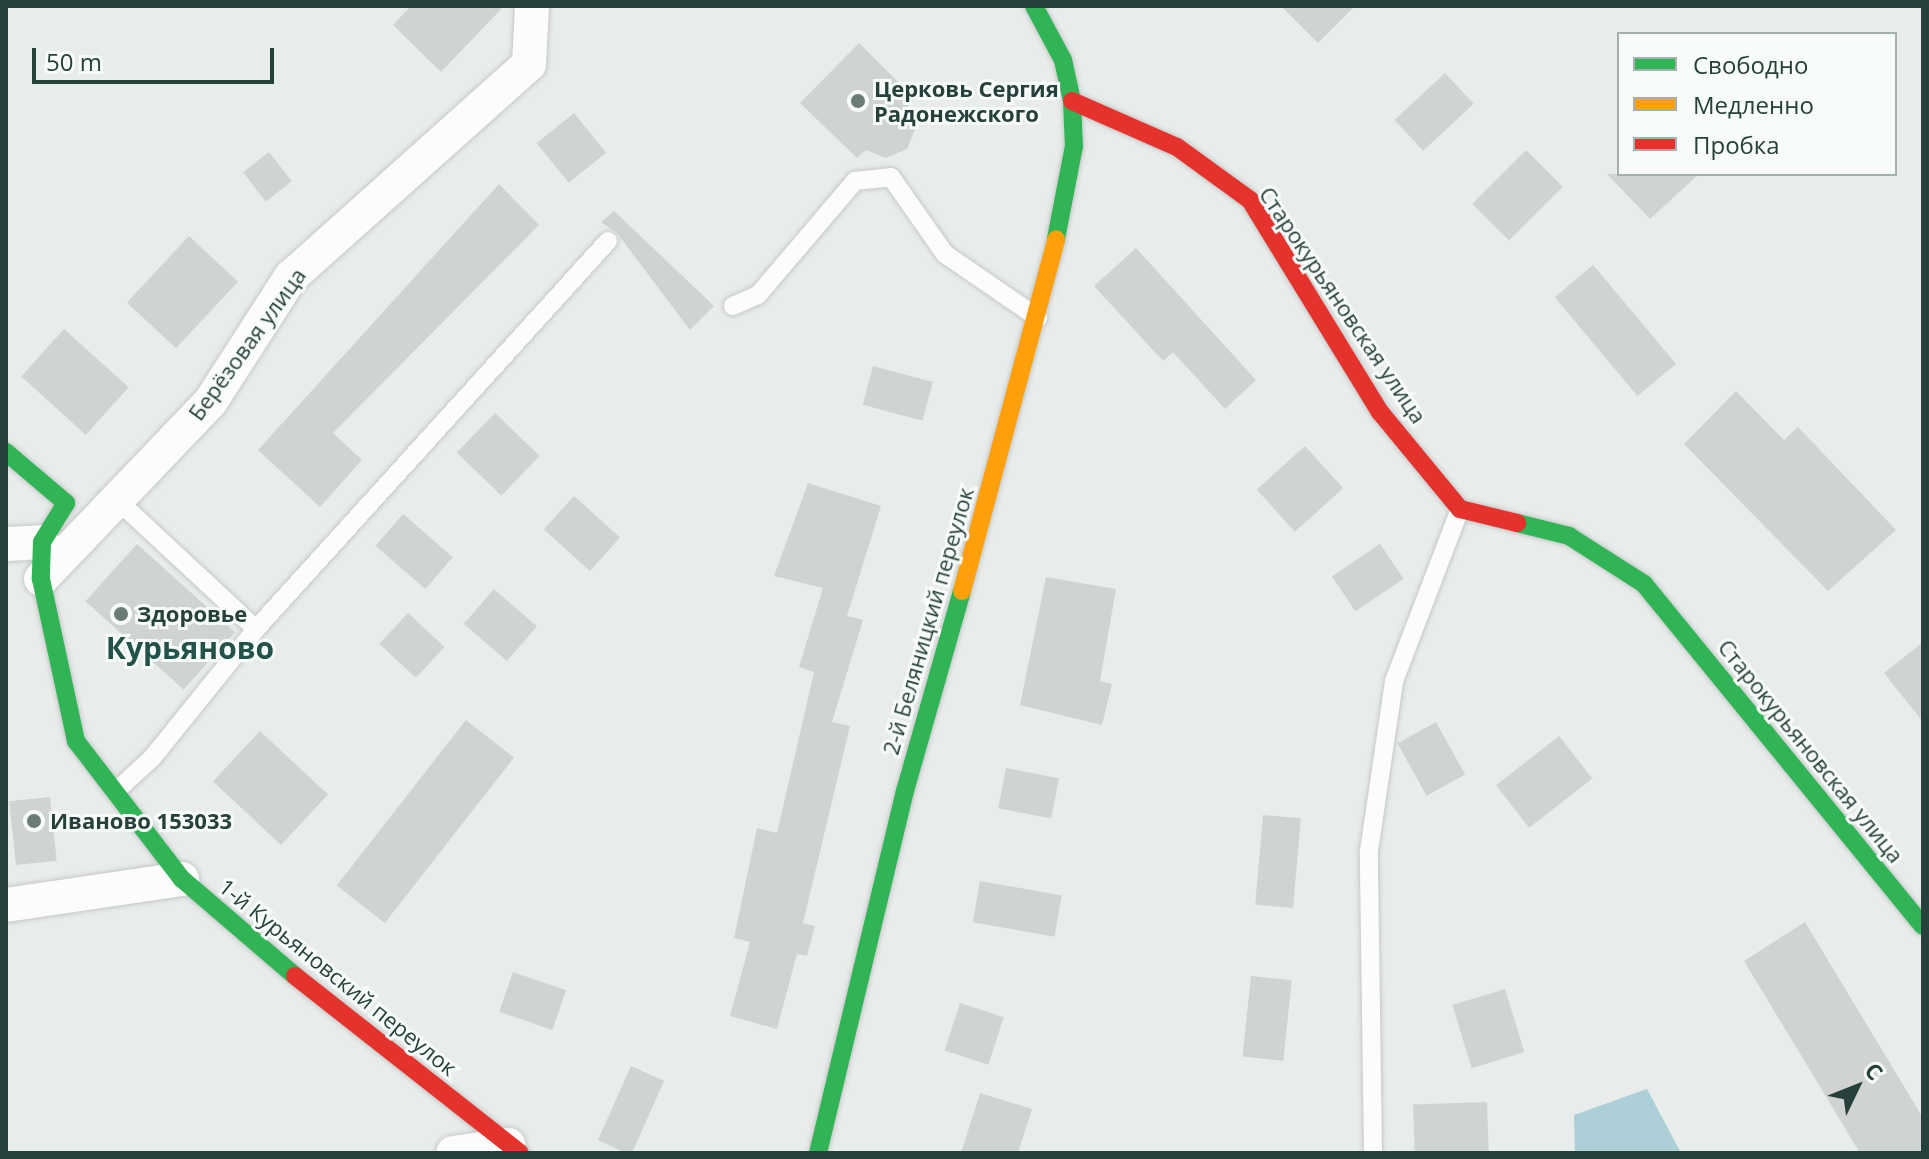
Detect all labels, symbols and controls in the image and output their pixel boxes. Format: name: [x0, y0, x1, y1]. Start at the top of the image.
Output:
scale bar: [36, 32, 278, 82]
legend: [1617, 32, 1897, 176]
text: 50 m: [46, 45, 102, 78]
text: Свободно: [1693, 48, 1808, 81]
place label: Церковь Сергия Радонежского: [874, 75, 1059, 126]
text: Медленно: [1693, 88, 1814, 121]
marker: Церковь Сергия Радонежского: [849, 92, 867, 110]
text: Пробка: [1693, 128, 1780, 161]
street label: Старокурьяновская улица: [1254, 182, 1432, 428]
street label: Берёзовая улица: [183, 263, 311, 425]
street label: 2-й Беляницкий переулок: [877, 484, 979, 758]
place label: Здоровье: [137, 601, 247, 627]
marker: Здоровье: [112, 605, 130, 623]
district label: Курьяново: [106, 630, 274, 666]
street label: Старокурьяновская улица: [1713, 634, 1909, 868]
place label: Иваново 153033: [50, 808, 232, 834]
marker: Иваново 153033: [25, 812, 43, 830]
street label: 1-й Курьяновский переулок: [214, 873, 462, 1081]
north arrow: [1817, 1047, 1897, 1127]
text: С: [1859, 1055, 1890, 1086]

